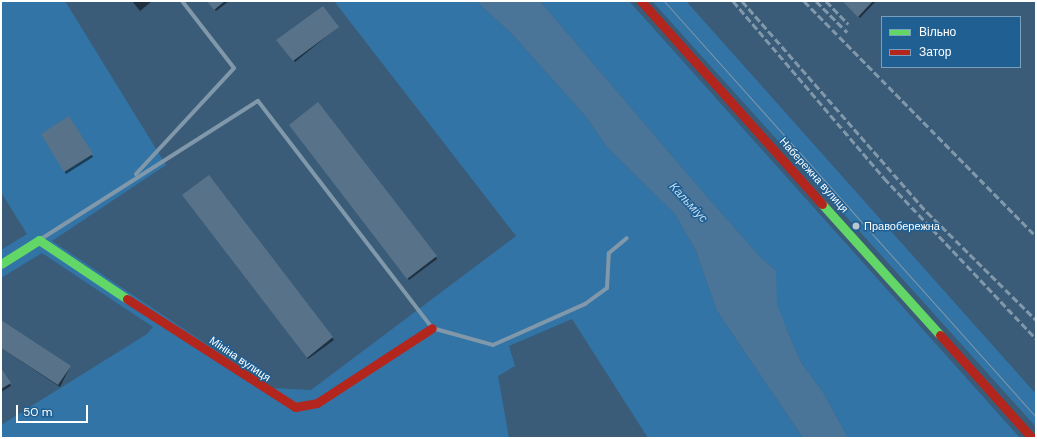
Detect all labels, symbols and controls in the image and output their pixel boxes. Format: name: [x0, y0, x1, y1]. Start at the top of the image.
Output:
legend: [881, 16, 1021, 68]
text: Вільно: [919, 24, 956, 40]
text: Затор: [919, 44, 951, 60]
street label: Набережна вулиця: [777, 135, 851, 215]
water label: Кальміус: [666, 180, 710, 226]
place label: Правобережна: [864, 219, 940, 233]
marker: Правобережна: [851, 221, 861, 231]
street label: Мініна вулиця: [207, 334, 273, 384]
scale bar: [18, 397, 90, 423]
text: 50 m: [23, 404, 52, 420]

